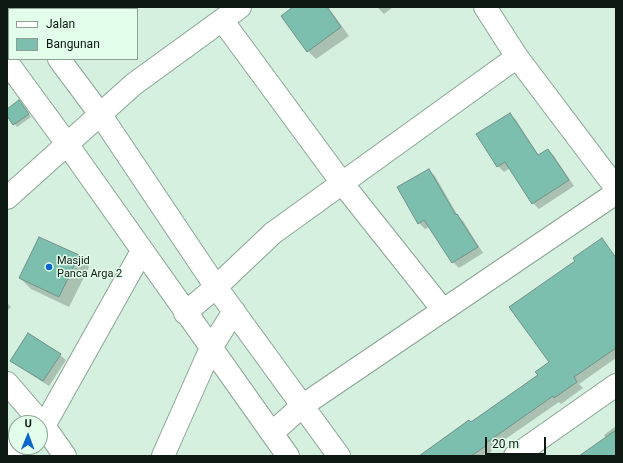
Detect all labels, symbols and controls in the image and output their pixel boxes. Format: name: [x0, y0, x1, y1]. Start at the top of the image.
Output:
legend: [8, 8, 138, 60]
text: Jalan: [46, 17, 75, 31]
text: Bangunan: [46, 37, 100, 51]
place label: Masjid Panca Arga 2: [57, 254, 122, 280]
marker: Masjid Panca Arga 2: [44, 262, 54, 272]
north arrow: [8, 415, 48, 455]
text: U: [24, 417, 32, 430]
scale bar: [487, 429, 548, 455]
text: 20 m: [492, 437, 519, 451]

